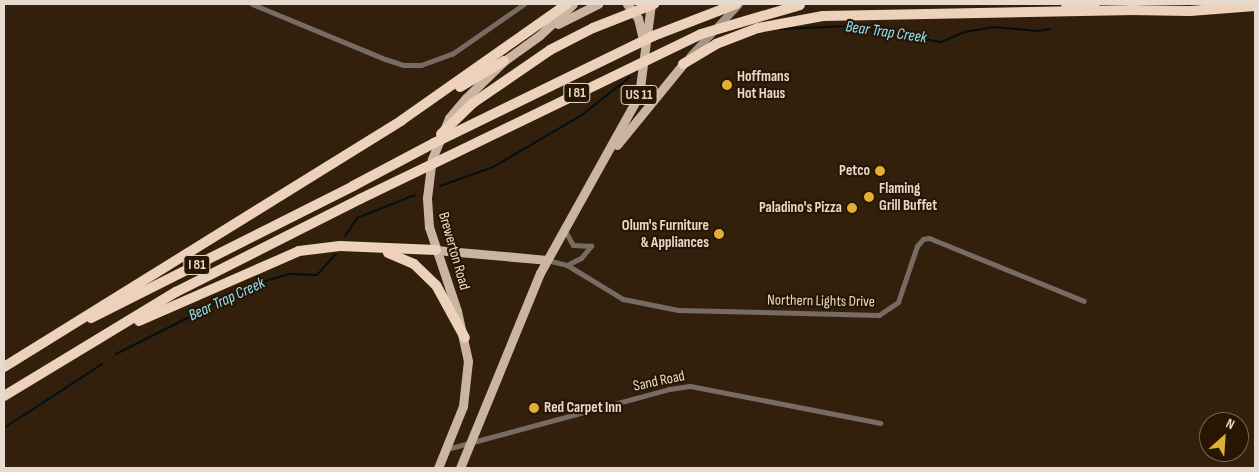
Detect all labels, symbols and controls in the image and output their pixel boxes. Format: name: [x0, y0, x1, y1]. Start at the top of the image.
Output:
water label: Bear Trap Creek: [844, 18, 928, 48]
place label: Hoffmans Hot Haus: [737, 67, 789, 102]
marker: Hoffmans Hot Haus: [721, 79, 733, 91]
road number: I 81: [563, 82, 591, 105]
road number: US 11: [620, 84, 658, 106]
place label: Petco: [839, 162, 870, 180]
marker: Petco: [874, 165, 886, 177]
place label: Flaming Grill Buffet: [879, 179, 937, 214]
marker: Flaming Grill Buffet: [863, 191, 875, 203]
place label: Paladino's Pizza: [759, 199, 842, 217]
marker: Paladino's Pizza: [846, 202, 858, 214]
street label: Brewerton Road: [434, 210, 474, 292]
place label: Olum's Furniture & Appliances: [622, 216, 709, 251]
marker: Olum's Furniture & Appliances: [713, 228, 725, 240]
road number: I 81: [183, 254, 211, 276]
water label: Bear Trap Creek: [186, 274, 268, 326]
street label: Northern Lights Drive: [767, 291, 875, 311]
street label: Sand Road: [632, 367, 686, 395]
place label: Red Carpet Inn: [544, 399, 622, 417]
marker: Red Carpet Inn: [528, 402, 540, 414]
north arrow: [1199, 412, 1249, 462]
text: N: [1223, 415, 1237, 433]

